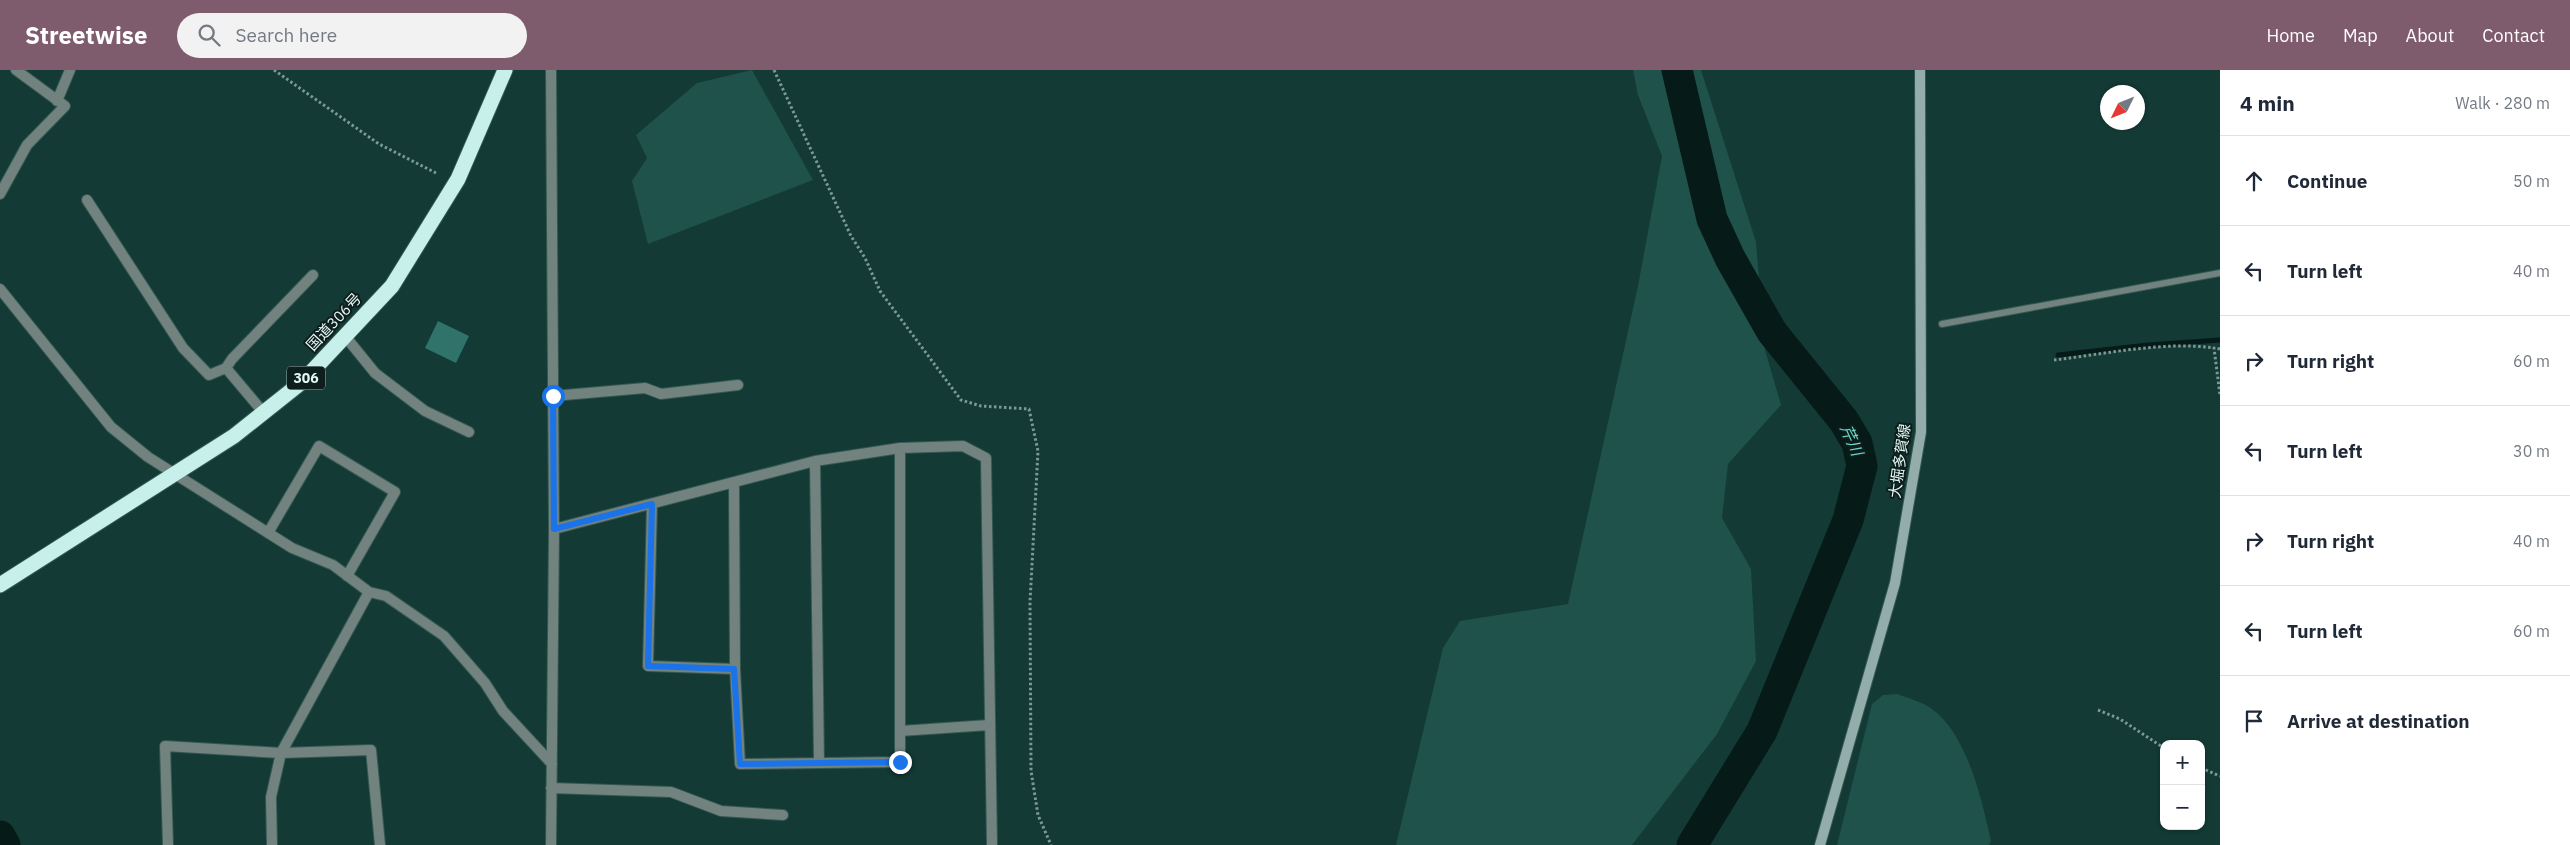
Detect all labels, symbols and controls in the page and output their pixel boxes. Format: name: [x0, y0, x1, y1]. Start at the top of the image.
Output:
search box: [177, 13, 527, 58]
text: Streetwise: [25, 19, 147, 51]
icon: search: [195, 21, 223, 49]
text: Search here: [235, 23, 337, 47]
text: Home: [2267, 24, 2315, 47]
text: Map: [2343, 24, 2378, 47]
text: About: [2406, 24, 2454, 47]
text: Contact: [2482, 24, 2545, 47]
north arrow: [2100, 85, 2145, 130]
text: 4 min: [2240, 89, 2295, 117]
text: Walk · 280 m: [2455, 93, 2550, 113]
icon: ahead: [2240, 167, 2268, 195]
text: Continue: [2287, 169, 2367, 193]
text: 50 m: [2513, 171, 2550, 191]
icon: left: [2240, 257, 2268, 285]
text: Turn left: [2287, 259, 2363, 283]
text: 40 m: [2513, 261, 2550, 281]
street label: 国道306号: [302, 289, 365, 354]
icon: right: [2240, 347, 2268, 375]
text: Turn right: [2287, 349, 2374, 373]
text: 60 m: [2513, 351, 2550, 371]
road number: 306: [287, 366, 325, 390]
route start: [542, 385, 565, 408]
water label: 芹川: [1836, 421, 1868, 461]
street label: 大堀多賀線: [1885, 422, 1914, 499]
icon: left: [2240, 437, 2268, 465]
text: Turn left: [2287, 439, 2363, 463]
text: 30 m: [2513, 441, 2550, 461]
icon: right: [2240, 527, 2268, 555]
text: Turn right: [2287, 529, 2374, 553]
text: 40 m: [2513, 531, 2550, 551]
icon: left: [2240, 617, 2268, 645]
text: Turn left: [2287, 619, 2363, 643]
text: 60 m: [2513, 621, 2550, 641]
icon: arrive: [2240, 707, 2268, 735]
text: Arrive at destination: [2287, 709, 2470, 733]
map controls: [2160, 740, 2205, 830]
button: +: [2160, 740, 2205, 785]
route end: [889, 751, 912, 774]
button: −: [2160, 785, 2205, 830]

